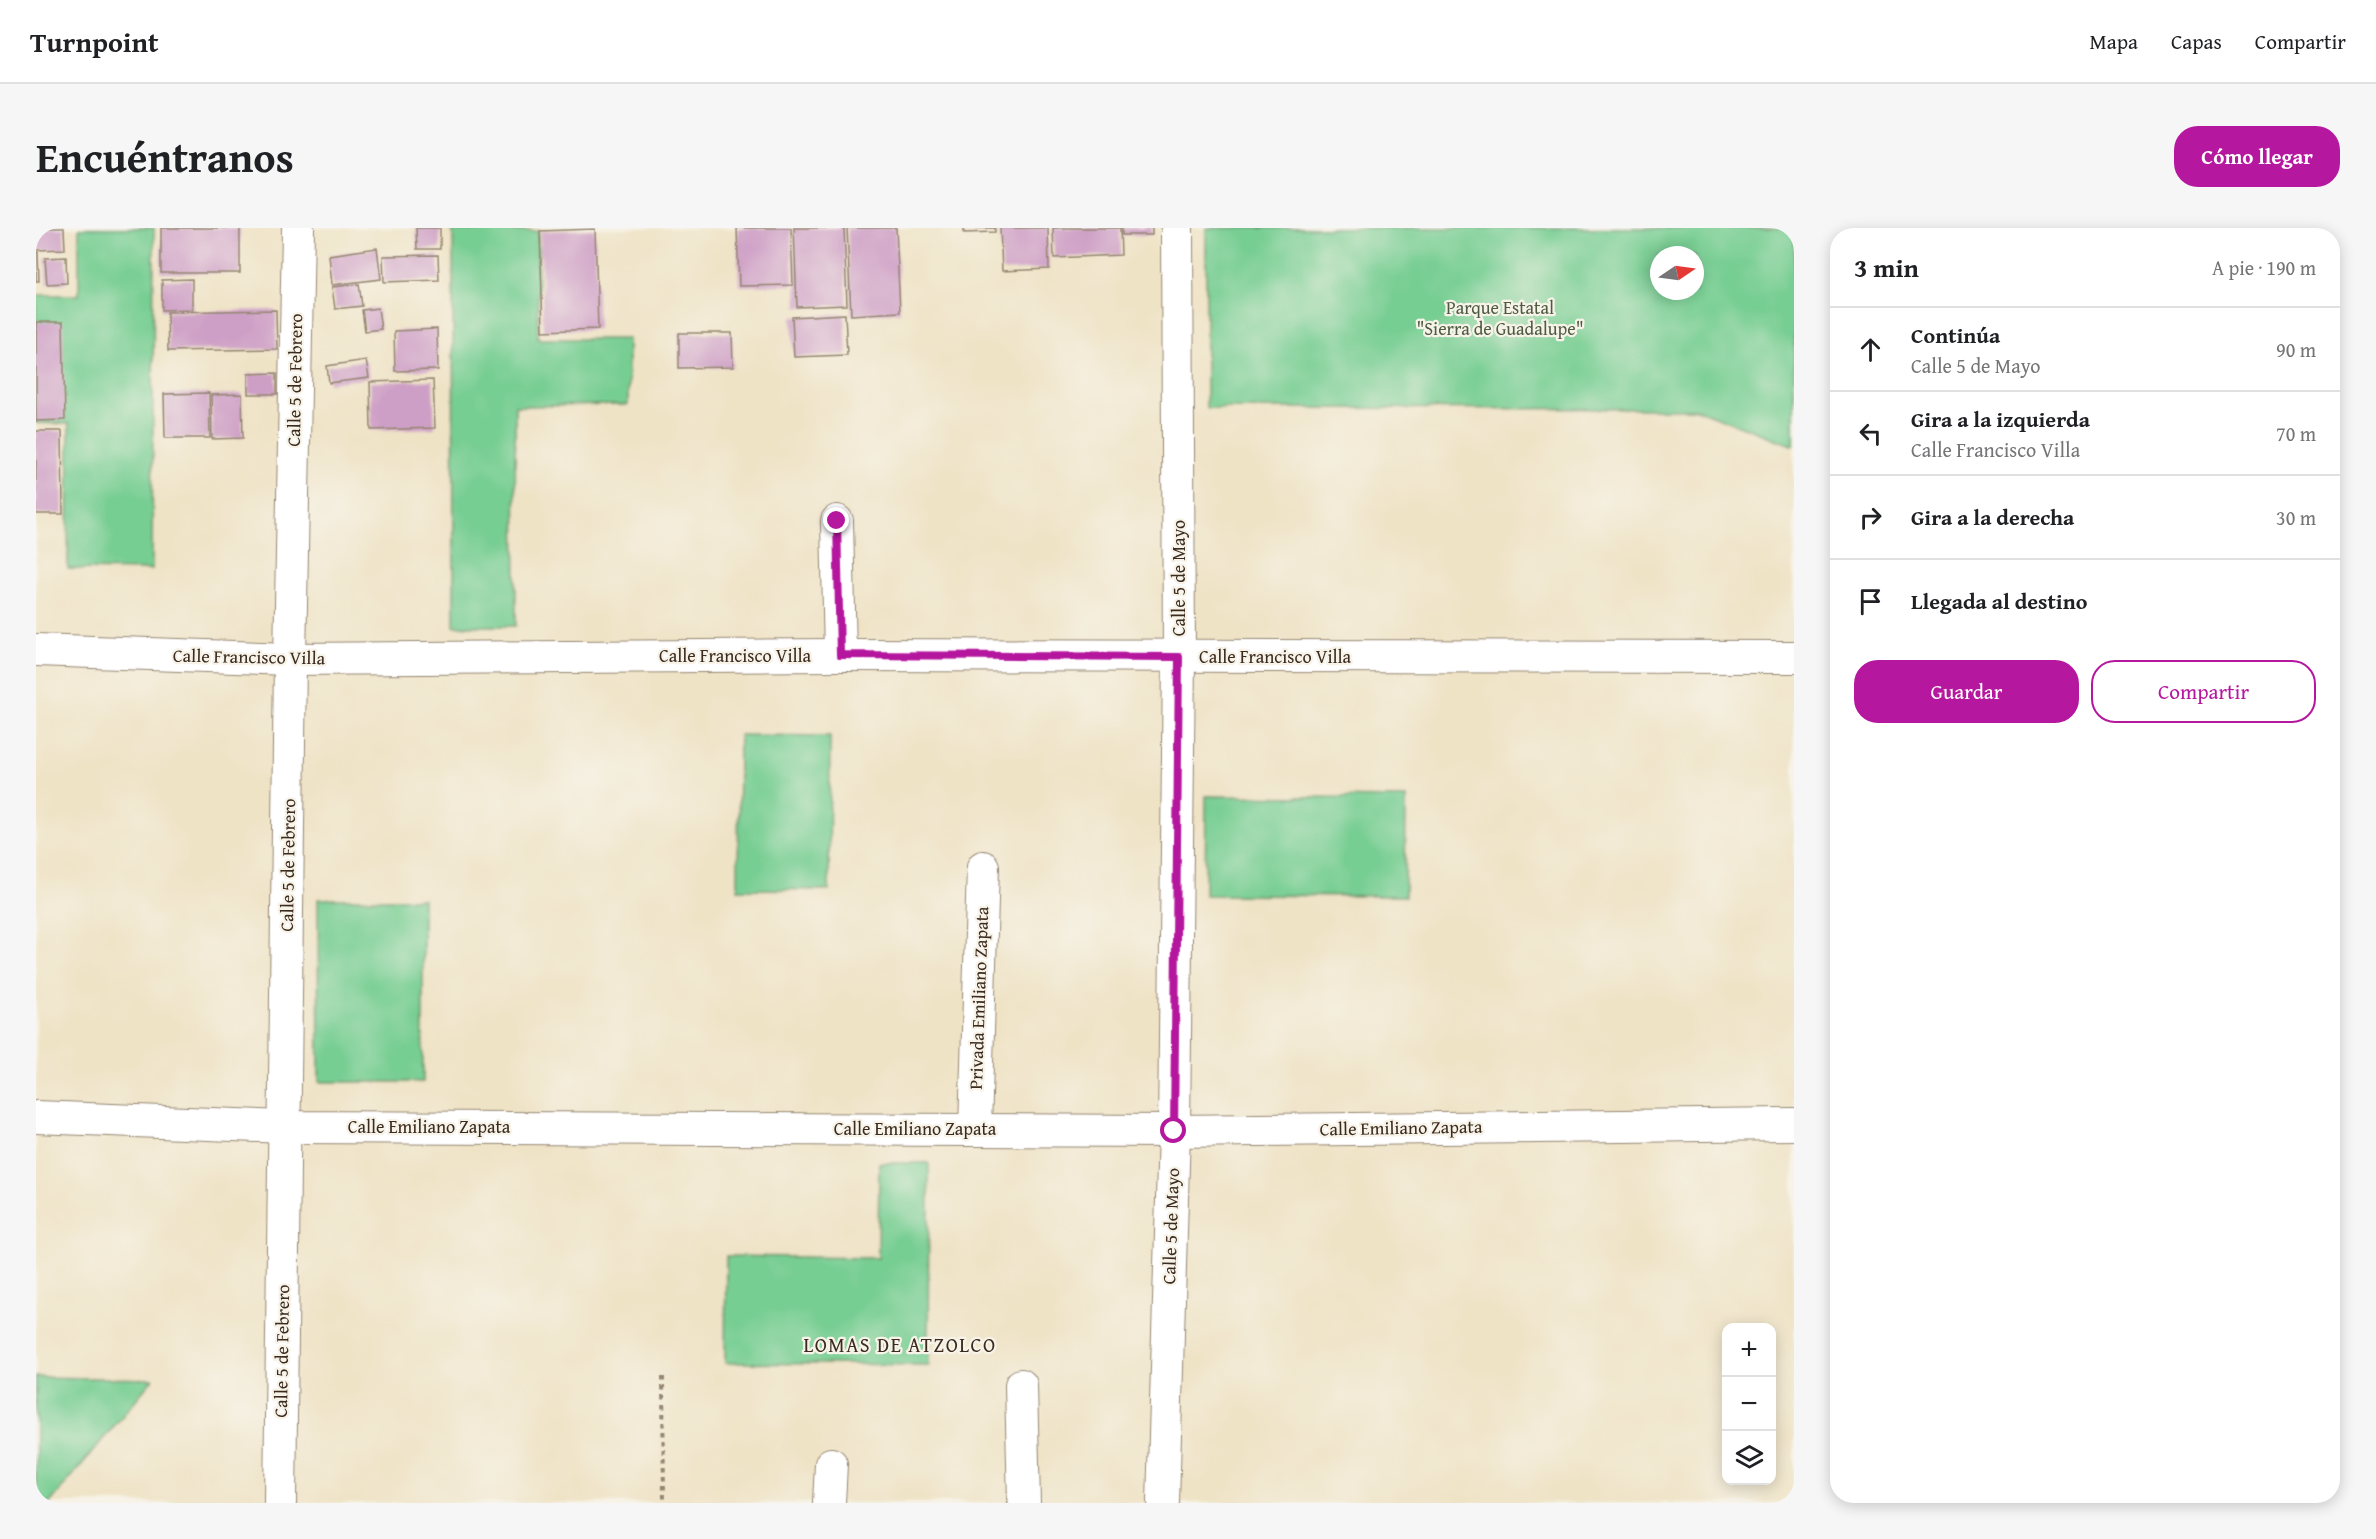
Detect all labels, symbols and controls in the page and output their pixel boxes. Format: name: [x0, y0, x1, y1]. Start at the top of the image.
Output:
text: Turnpoint: [30, 21, 159, 62]
text: Mapa: [2089, 26, 2138, 57]
text: Capas: [2171, 26, 2222, 57]
text: Compartir: [2255, 26, 2346, 57]
text: Encuéntranos: [36, 126, 294, 187]
button: Cómo llegar: [2174, 126, 2340, 187]
north arrow: [1650, 246, 1704, 300]
text: 3 min: [1854, 248, 1919, 287]
text: A pie · 190 m: [2212, 253, 2316, 282]
park label: Parque Estatal "Sierra de Guadalupe": [1416, 294, 1584, 342]
street label: Calle 5 de Febrero: [280, 313, 309, 447]
text: Continúa: [1911, 319, 2000, 351]
icon: ahead: [1854, 333, 1887, 366]
text: 90 m: [2276, 335, 2316, 364]
text: Calle 5 de Mayo: [1911, 351, 2040, 380]
text: Gira a la izquierda: [1911, 403, 2090, 435]
icon: left: [1854, 417, 1887, 450]
text: 70 m: [2276, 419, 2316, 448]
text: Calle Francisco Villa: [1911, 435, 2080, 464]
icon: right: [1854, 501, 1887, 534]
text: Gira a la derecha: [1911, 501, 2074, 533]
text: 30 m: [2276, 503, 2316, 532]
route end: [823, 507, 849, 533]
street label: Calle 5 de Mayo: [1165, 520, 1192, 636]
icon: arrive: [1854, 585, 1887, 618]
text: Llegada al destino: [1911, 585, 2087, 617]
street label: Calle Francisco Villa: [173, 642, 326, 671]
street label: Calle Francisco Villa: [659, 642, 812, 669]
street label: Calle Francisco Villa: [1199, 643, 1352, 670]
button: Guardar: [1854, 660, 2079, 723]
button: Compartir: [2091, 660, 2316, 723]
street label: Calle 5 de Febrero: [273, 798, 302, 932]
street label: Privada Emiliano Zapata: [962, 905, 995, 1090]
street label: Calle Emiliano Zapata: [348, 1113, 511, 1140]
street label: Calle Emiliano Zapata: [1319, 1113, 1483, 1142]
street label: Calle Emiliano Zapata: [834, 1115, 997, 1142]
route start: [1160, 1117, 1186, 1143]
street label: Calle 5 de Mayo: [1155, 1167, 1186, 1285]
street label: Calle 5 de Febrero: [267, 1284, 296, 1418]
map controls: [1722, 1323, 1776, 1485]
button: +: [1722, 1323, 1776, 1377]
district label: LOMAS DE ATZOLCO: [803, 1330, 997, 1359]
button: −: [1722, 1377, 1776, 1431]
button: layers: [1722, 1431, 1776, 1485]

